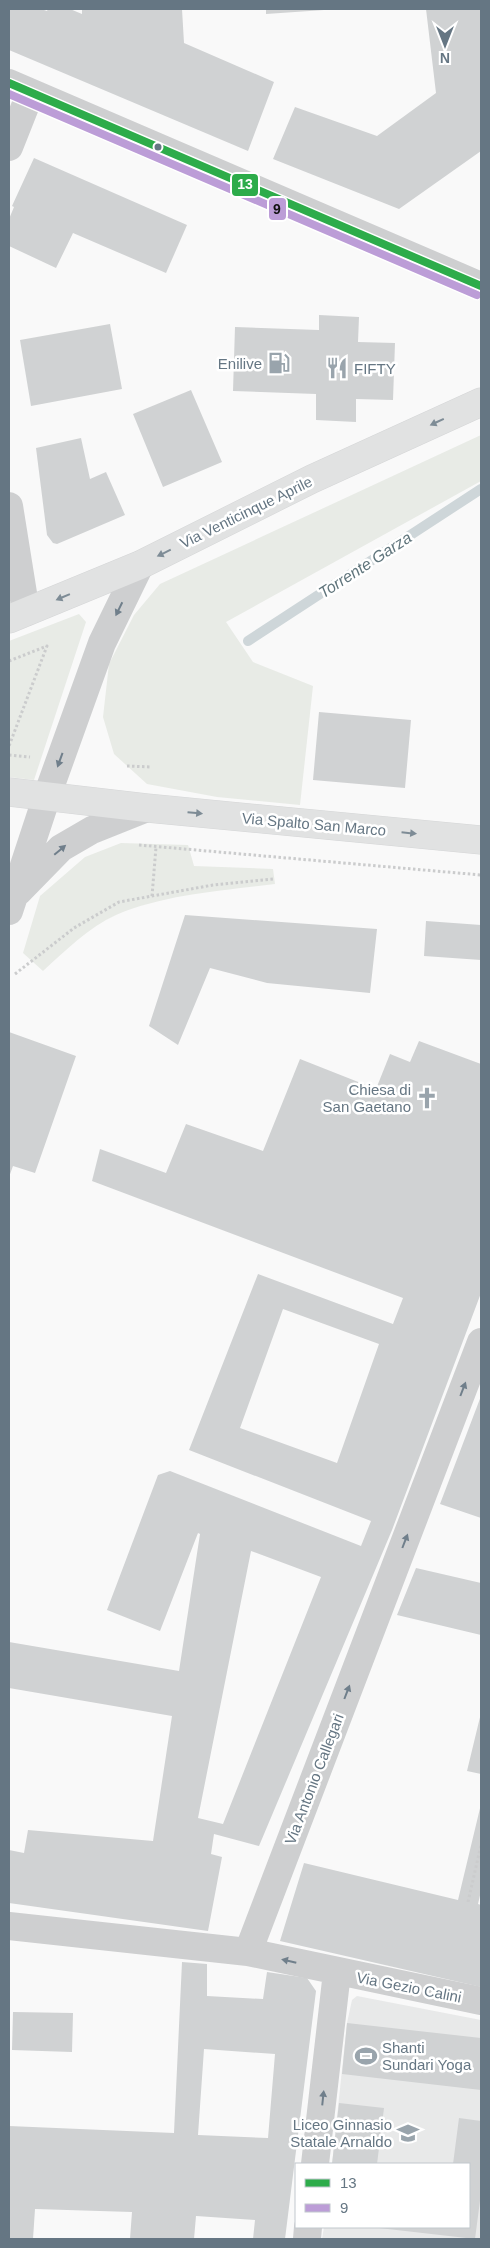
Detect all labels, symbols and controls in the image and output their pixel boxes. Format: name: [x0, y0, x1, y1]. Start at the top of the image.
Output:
north arrow: [420, 20, 470, 70]
text: N: [440, 50, 450, 66]
unlabelled marker: [153, 142, 163, 152]
line badge: 13: [231, 173, 259, 197]
text: 13: [237, 176, 253, 192]
line badge: 9: [268, 197, 287, 221]
text: 9: [273, 201, 281, 217]
fuel station icon: Enilive: [266, 350, 292, 376]
place label: Enilive: [218, 355, 262, 372]
restaurant icon: FIFTY: [324, 355, 350, 381]
place label: FIFTY: [354, 360, 396, 377]
one-way arrow: [430, 419, 444, 427]
street label: Via Venticinque Aprile: [177, 473, 315, 551]
water label: Torrente Garza: [315, 529, 415, 601]
one-way arrow: [157, 549, 171, 557]
one-way arrow: [55, 593, 70, 601]
one-way arrow: [115, 602, 123, 616]
one-way arrow: [56, 753, 64, 768]
one-way arrow: [188, 809, 204, 817]
street label: Via Spalto San Marco: [241, 809, 387, 839]
one-way arrow: [402, 829, 418, 837]
one-way arrow: [54, 845, 67, 856]
place label: Chiesa di San Gaetano: [323, 1081, 411, 1115]
church icon: Chiesa di San Gaetano: [414, 1085, 440, 1111]
one-way arrow: [459, 1381, 467, 1396]
one-way arrow: [401, 1533, 409, 1548]
one-way arrow: [344, 1685, 351, 1700]
street label: Via Antonio Callegari: [281, 1711, 347, 1847]
one-way arrow: [281, 1957, 297, 1965]
street label: Via Gezio Calini: [355, 1969, 463, 2005]
place label: Shanti Sundari Yoga: [382, 2039, 472, 2073]
sports icon: Shanti Sundari Yoga: [353, 2043, 379, 2069]
one-way arrow: [319, 2090, 327, 2106]
place label: Liceo Ginnasio Statale Arnaldo: [290, 2116, 392, 2150]
school or university icon: Liceo Ginnasio Statale Arnaldo: [395, 2120, 421, 2146]
legend: [295, 2163, 470, 2228]
text: 13: [340, 2174, 357, 2191]
text: 9: [340, 2199, 348, 2216]

